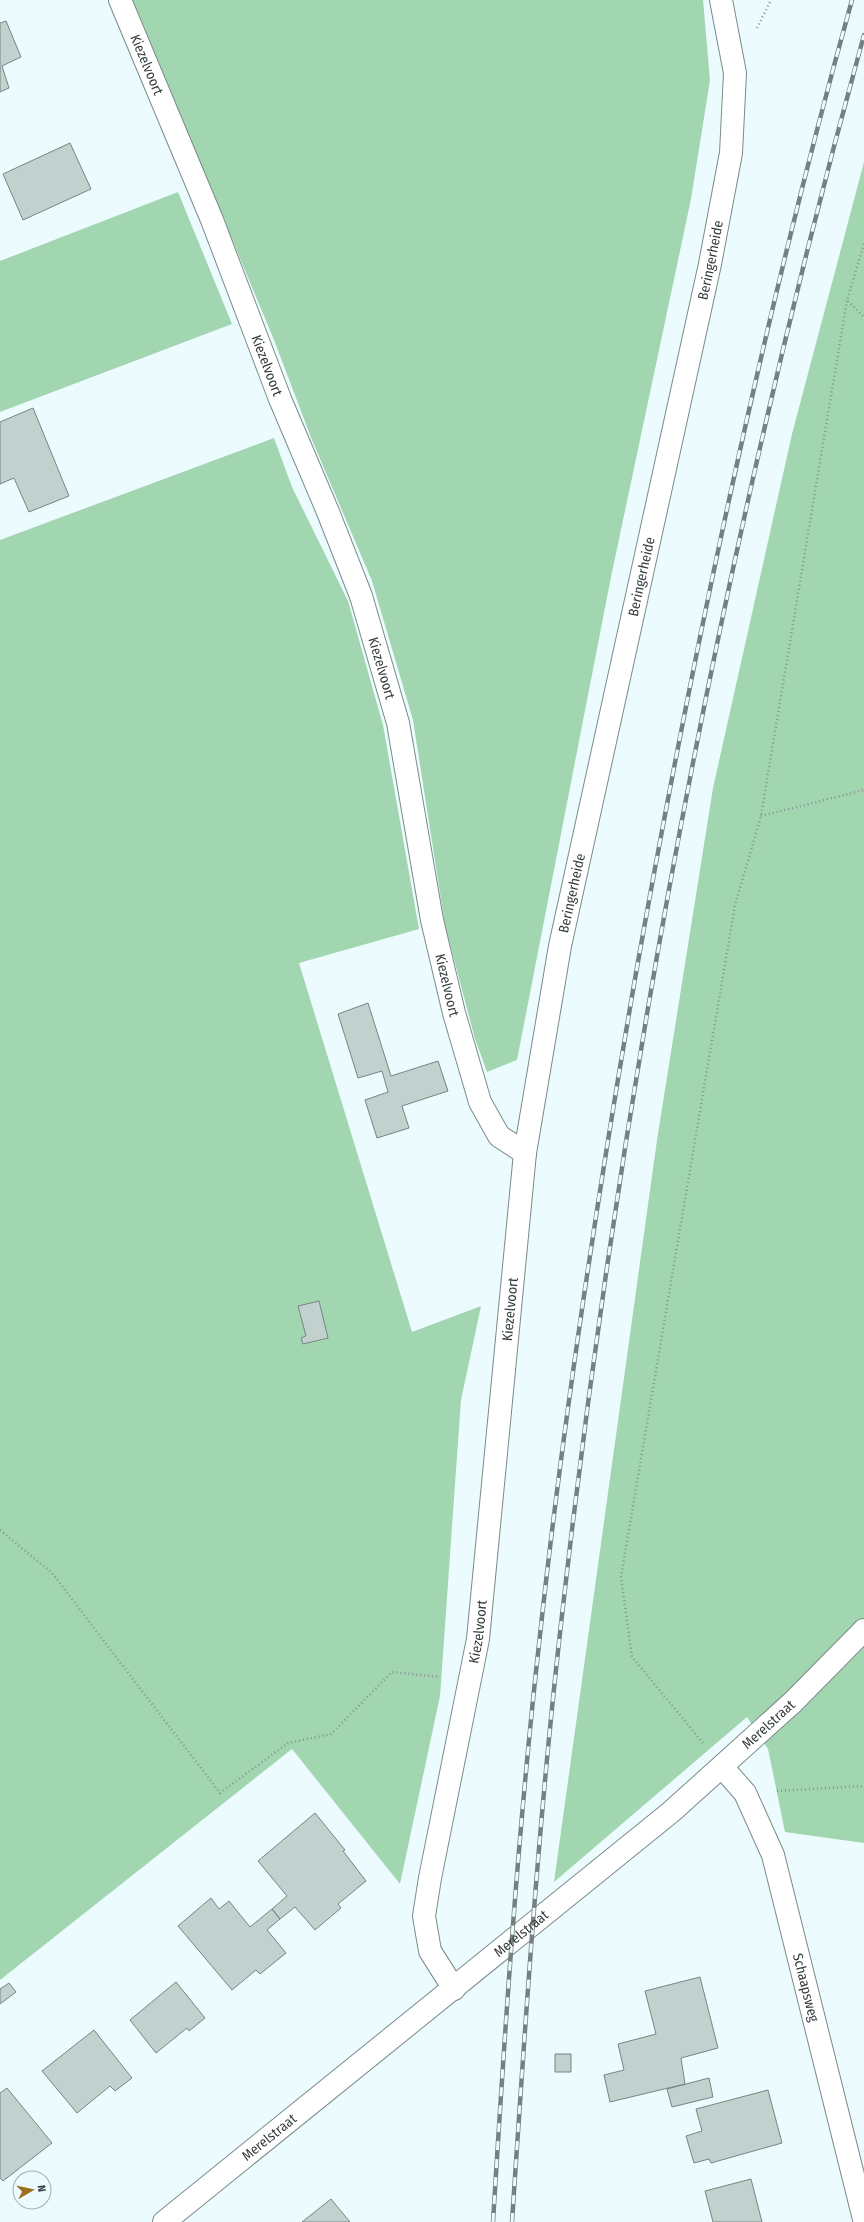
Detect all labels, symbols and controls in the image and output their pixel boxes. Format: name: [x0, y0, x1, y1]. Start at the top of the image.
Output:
street label: Kiezelvoort: [127, 32, 167, 98]
street label: Beringerheide: [694, 219, 727, 302]
street label: Kiezelvoort: [248, 332, 287, 399]
street label: Beringerheide: [624, 535, 658, 618]
street label: Kiezelvoort: [365, 635, 399, 702]
street label: Beringerheide: [555, 852, 589, 934]
street label: Kiezelvoort: [432, 952, 463, 1019]
street label: Kiezelvoort: [498, 1276, 521, 1342]
street label: Kiezelvoort: [465, 1599, 490, 1665]
street label: Merelstraat: [738, 1696, 799, 1752]
street label: Merelstraat: [490, 1906, 552, 1961]
street label: Schaapsweg: [789, 1952, 823, 2024]
street label: Merelstraat: [238, 2110, 300, 2164]
north arrow: [12, 2170, 52, 2210]
text: N: [34, 2184, 48, 2193]

